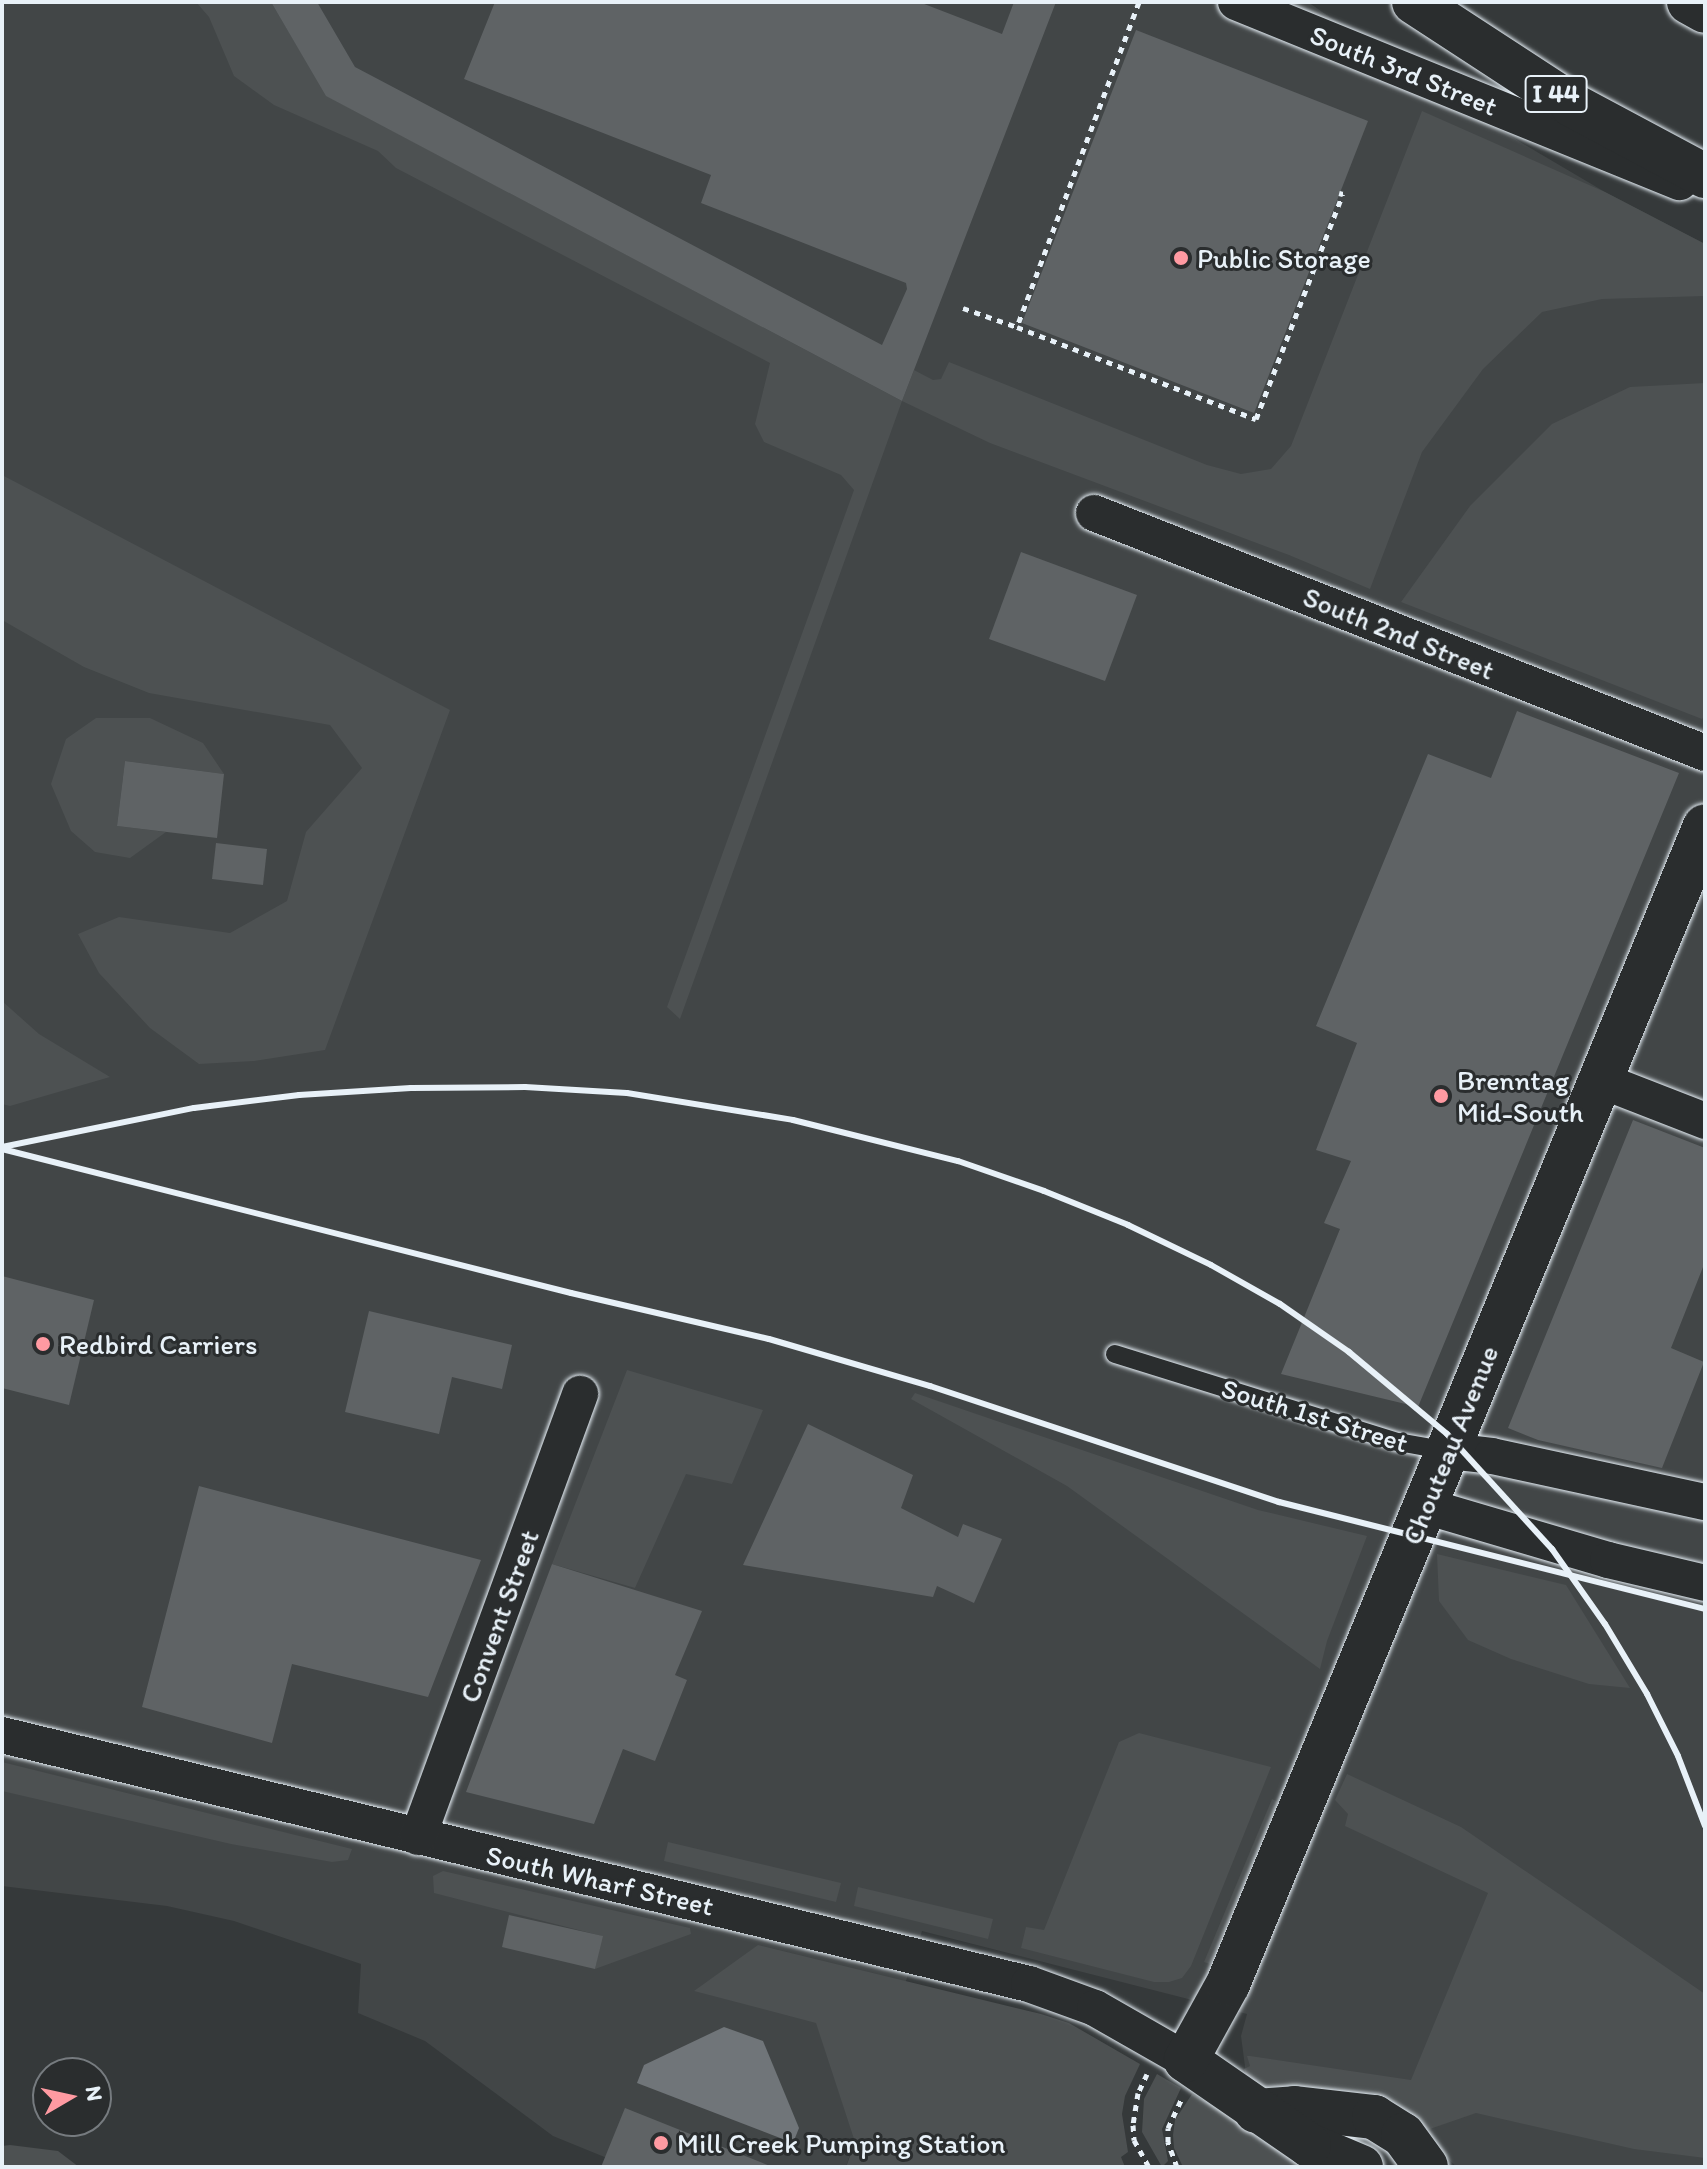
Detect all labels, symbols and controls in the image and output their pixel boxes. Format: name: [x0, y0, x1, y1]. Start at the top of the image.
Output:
street label: South 3rd Street: [1306, 17, 1502, 123]
road number: I 44: [1524, 72, 1588, 116]
place label: Public Storage: [1197, 241, 1370, 275]
marker: Public Storage: [1172, 249, 1190, 267]
street label: South 2nd Street: [1299, 580, 1499, 686]
place label: Brenntag Mid-South: [1457, 1063, 1584, 1129]
marker: Brenntag Mid-South: [1432, 1087, 1450, 1105]
place label: Redbird Carriers: [59, 1327, 258, 1361]
marker: Redbird Carriers: [34, 1335, 52, 1353]
street label: Chouteau Avenue: [1395, 1341, 1505, 1549]
street label: South 1st Street: [1218, 1371, 1412, 1459]
street label: Convent Street: [452, 1525, 546, 1707]
street label: South Wharf Street: [483, 1838, 717, 1922]
north arrow: [32, 2057, 112, 2137]
text: N: [80, 2084, 109, 2103]
place label: Mill Creek Pumping Station: [677, 2126, 1006, 2160]
marker: Mill Creek Pumping Station: [652, 2134, 670, 2152]

